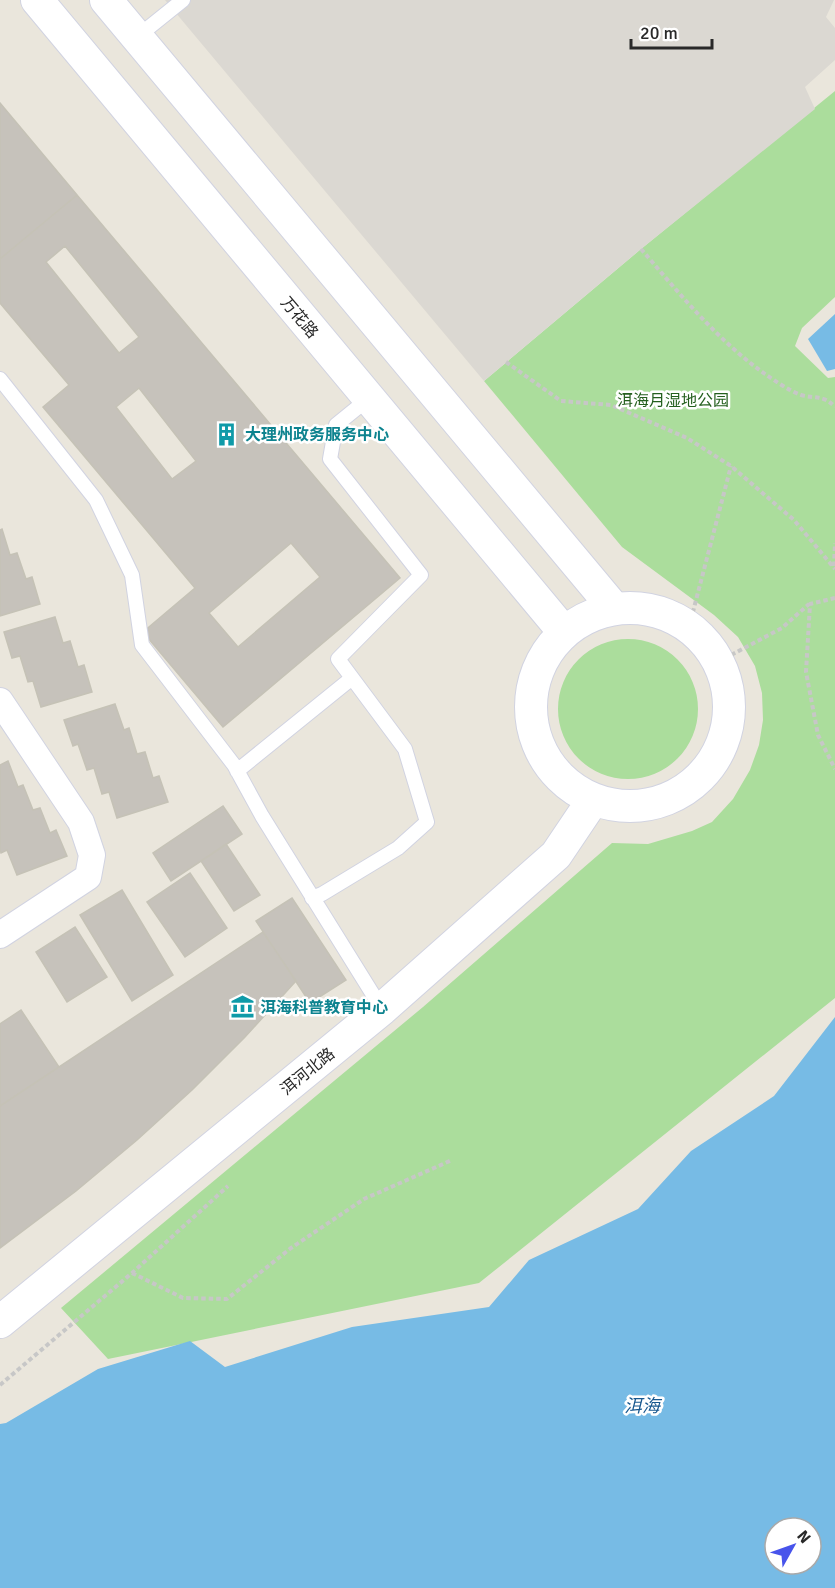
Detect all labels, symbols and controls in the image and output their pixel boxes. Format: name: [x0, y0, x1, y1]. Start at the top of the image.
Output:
scale bar: [631, 12, 712, 50]
text: 20 m: [640, 22, 678, 44]
street label: 万花路: [276, 293, 322, 342]
park label: 洱海月湿地公园: [617, 391, 729, 411]
building icon: 大理州政务服务中心: [214, 421, 240, 447]
place label: 大理州政务服务中心: [245, 425, 389, 445]
museum icon: 洱海科普教育中心: [229, 994, 255, 1020]
place label: 洱海科普教育中心: [260, 998, 388, 1018]
street label: 洱河北路: [276, 1044, 339, 1100]
water label: 洱海: [624, 1395, 663, 1417]
north arrow: [763, 1516, 823, 1576]
text: N: [792, 1526, 815, 1548]

